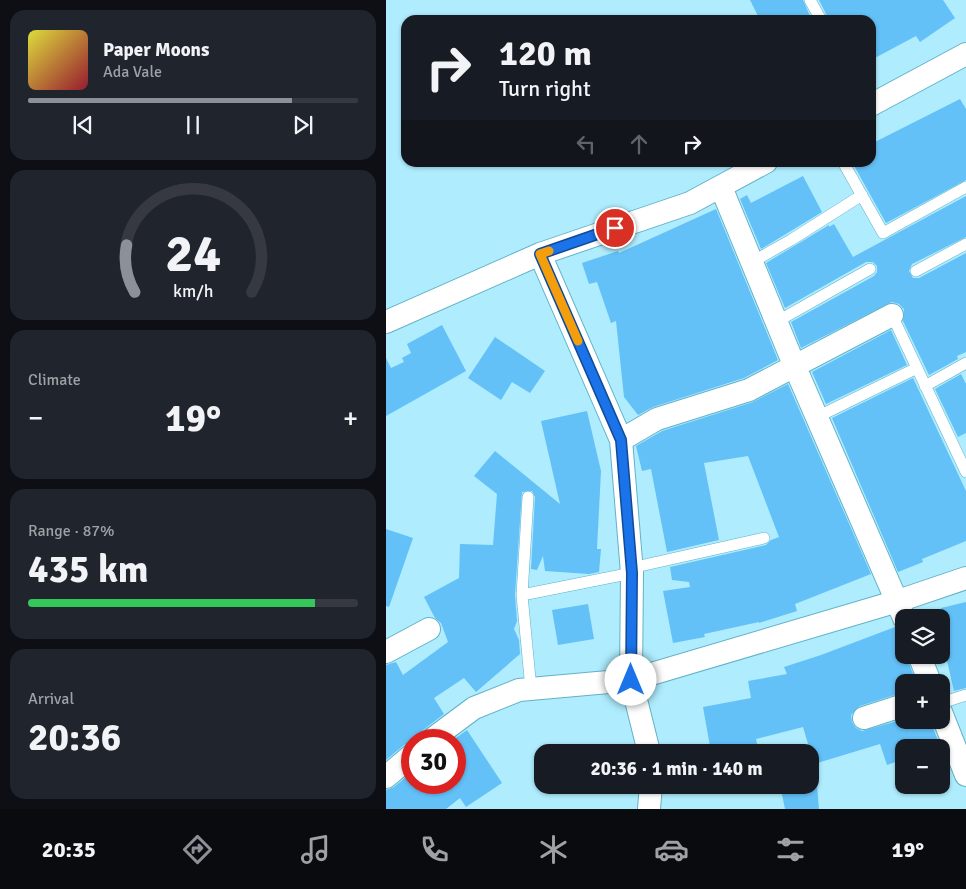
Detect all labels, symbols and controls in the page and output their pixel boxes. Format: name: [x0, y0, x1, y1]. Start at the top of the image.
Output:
text: 120 m: [499, 32, 592, 75]
icon: right: [416, 35, 481, 100]
text: Paper Moons: [103, 38, 209, 62]
text: Ada Vale: [103, 62, 162, 82]
text: Turn right: [499, 75, 591, 102]
icon: previous: [69, 111, 97, 139]
icon: pause: [179, 111, 207, 139]
icon: next: [289, 111, 317, 139]
icon: left: [572, 130, 600, 158]
icon: ahead: [625, 130, 653, 158]
icon: right: [678, 130, 706, 158]
pin: [594, 207, 636, 249]
icon: arrive: [601, 214, 629, 242]
text: 24: [165, 222, 221, 286]
text: km/h: [173, 280, 213, 302]
text: Climate: [28, 370, 81, 390]
text: 19°: [165, 395, 221, 442]
text: −: [28, 401, 43, 435]
text: +: [343, 401, 358, 435]
text: Range · 87%: [28, 521, 114, 541]
text: 435 km: [28, 546, 149, 593]
map controls: [895, 609, 950, 794]
button: layers: [895, 609, 950, 664]
position arrow: [604, 653, 656, 705]
button: +: [895, 674, 950, 729]
text: Arrival: [28, 689, 74, 709]
text: 20:36: [28, 714, 121, 761]
speed limit sign: 30: [401, 729, 466, 794]
button: −: [895, 739, 950, 794]
text: 20:36 · 1 min · 140 m: [590, 757, 763, 781]
icon: directions: [180, 832, 215, 867]
icon: music: [298, 832, 333, 867]
icon: phone: [417, 832, 452, 867]
icon: climate: [536, 832, 571, 867]
icon: car: [654, 832, 689, 867]
icon: filters: [773, 832, 808, 867]
text: 20:35: [42, 836, 96, 863]
text: 19°: [892, 836, 924, 863]

